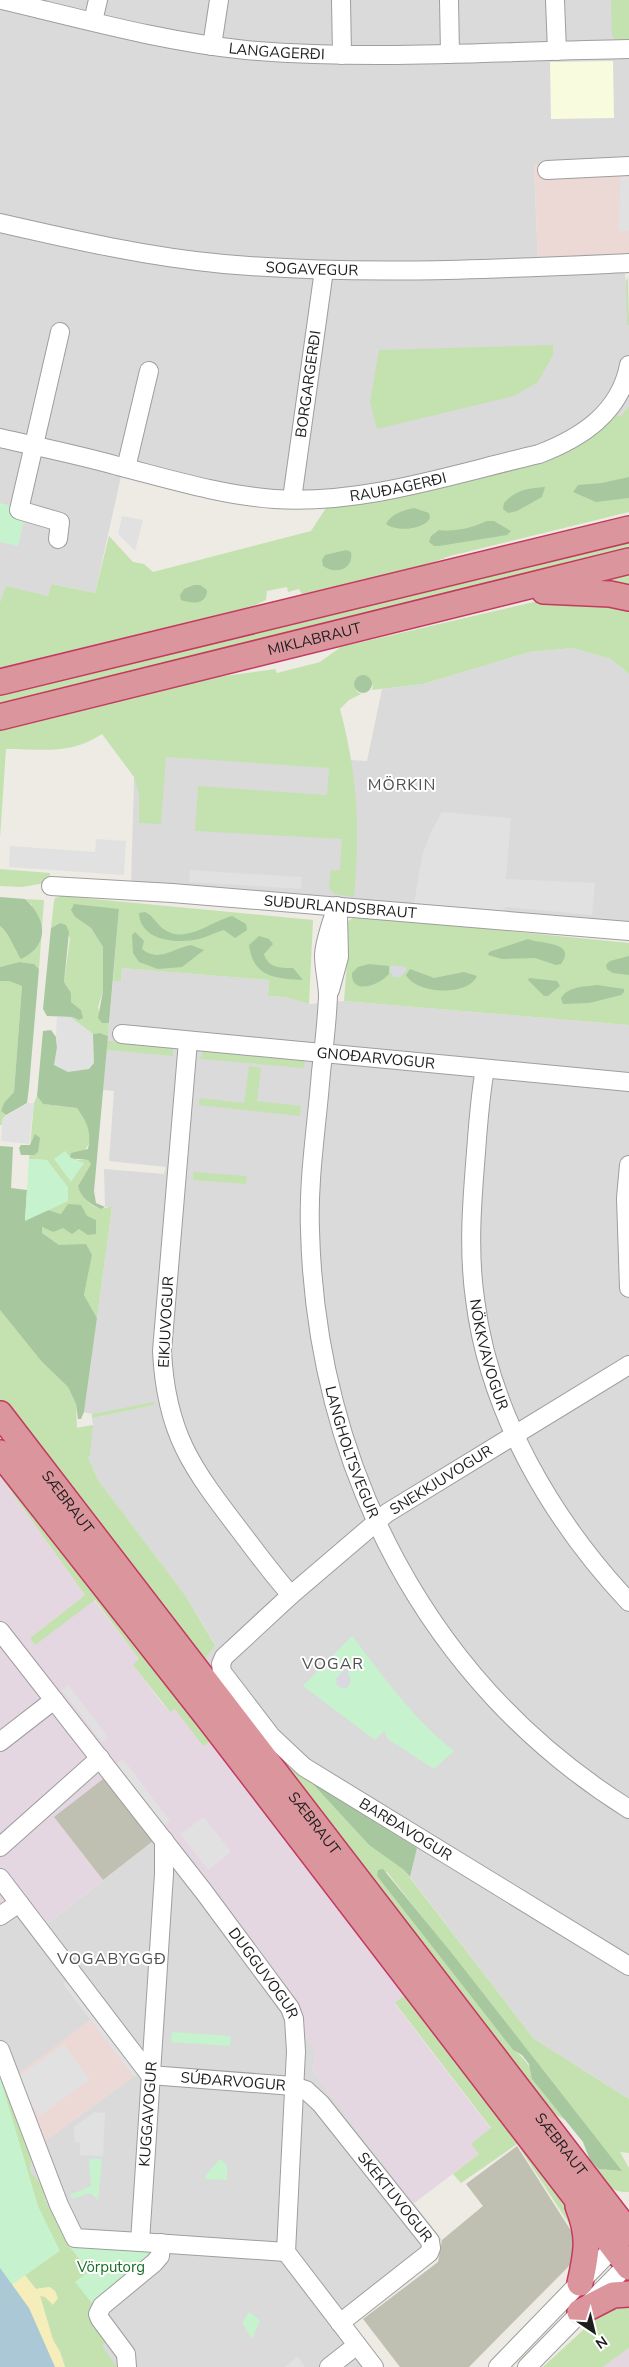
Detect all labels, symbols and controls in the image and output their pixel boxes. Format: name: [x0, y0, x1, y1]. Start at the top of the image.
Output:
street label: LANGAGERÐI: [228, 38, 325, 64]
street label: SOGAVEGUR: [265, 257, 358, 280]
street label: BORGARGERÐI: [291, 329, 325, 439]
street label: RAUÐAGERÐI: [349, 468, 448, 506]
street label: MIKLABRAUT: [266, 618, 363, 660]
district label: MÖRKIN: [368, 774, 436, 796]
street label: SUÐURLANDSBRAUT: [263, 891, 417, 923]
street label: GNOÐARVOGUR: [316, 1042, 436, 1074]
street label: EIKJUVOGUR: [154, 1276, 178, 1368]
street label: NÖKKVAVOGUR: [465, 1298, 513, 1413]
street label: LANGHOLTSVEGUR: [320, 1384, 384, 1521]
street label: SNEKKJUVOGUR: [386, 1440, 496, 1520]
street label: SÆBRAUT: [37, 1466, 98, 1538]
district label: VOGAR: [301, 1653, 364, 1675]
street label: SÆBRAUT: [284, 1787, 345, 1859]
street label: BARÐAVOGUR: [355, 1793, 456, 1865]
street label: DUGGUVOGUR: [224, 1923, 303, 2021]
district label: VOGABYGGÐ: [56, 1948, 167, 1970]
street label: KUGGAVOGUR: [134, 2061, 162, 2167]
street label: SÚÐARVOGUR: [180, 2067, 286, 2095]
street label: SÆBRAUT: [530, 2109, 592, 2180]
street label: SKEKTUVOGUR: [353, 2148, 437, 2246]
park label: Vörputorg: [76, 2257, 145, 2277]
north arrow: [569, 2307, 619, 2357]
text: N: [591, 2331, 611, 2353]

